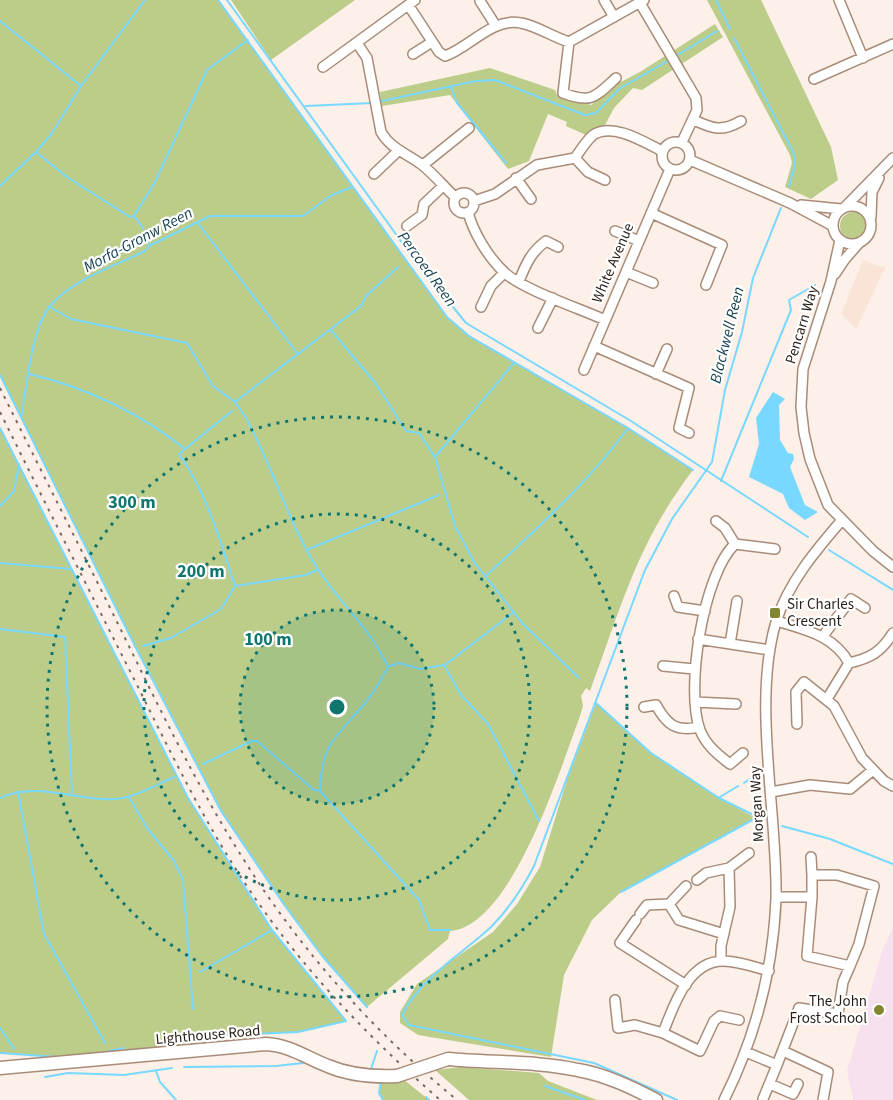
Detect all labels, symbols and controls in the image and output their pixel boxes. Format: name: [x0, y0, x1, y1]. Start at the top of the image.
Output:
water label: Morfa-Gronw Reen: [79, 202, 197, 278]
street label: White Avenue: [587, 220, 639, 306]
water label: Percoed Reen: [392, 227, 462, 311]
street label: Pencarn Way: [780, 283, 824, 367]
water label: Blackwell Reen: [704, 284, 750, 386]
text: 300 m: [108, 490, 156, 515]
text: 200 m: [177, 559, 225, 584]
place label: Sir Charles Crescent: [787, 594, 854, 632]
marker: Sir Charles Crescent: [768, 606, 782, 620]
text: 100 m: [244, 627, 292, 652]
centre of rings: [327, 697, 347, 717]
street label: Morgan Way: [745, 765, 769, 843]
place label: The John Frost School: [790, 991, 867, 1029]
marker: The John Frost School: [872, 1003, 886, 1017]
street label: Lighthouse Road: [155, 1020, 261, 1050]

